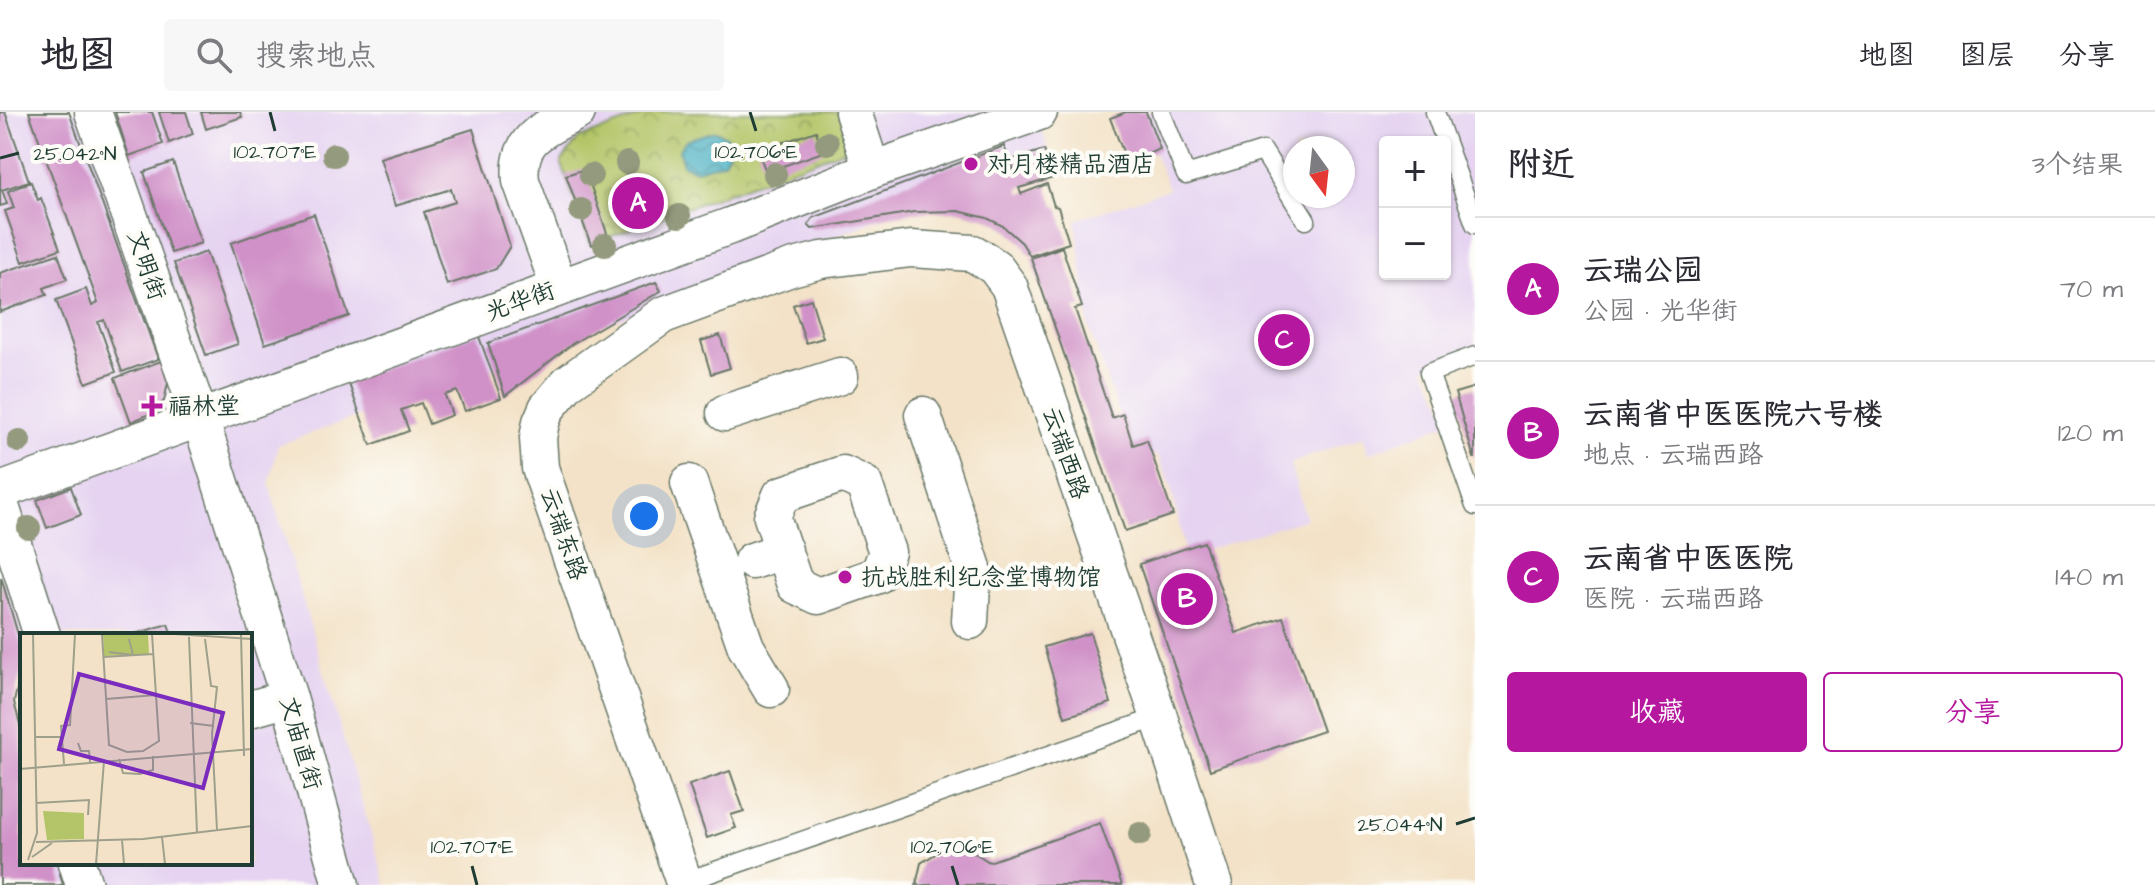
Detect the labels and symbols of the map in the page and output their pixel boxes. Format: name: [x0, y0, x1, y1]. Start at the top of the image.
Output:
north arrow: [1283, 136, 1355, 208]
text: 102.707°E: [234, 138, 317, 166]
text: 102.706°E: [714, 138, 798, 166]
text: 25.042°N: [33, 140, 117, 168]
place label: 对月楼精品酒店: [987, 148, 1155, 182]
marker: 对月楼精品酒店: [962, 155, 980, 173]
pin: A: [612, 173, 664, 233]
street label: 文明街: [118, 226, 174, 305]
street label: 光华街: [481, 274, 560, 330]
pin: C: [1258, 310, 1310, 370]
place label: 福林堂: [168, 390, 240, 424]
marker: 福林堂: [143, 397, 161, 415]
street label: 云瑞西路: [1033, 402, 1097, 504]
street label: 云瑞东路: [531, 483, 595, 585]
your location: [624, 496, 664, 536]
place label: 抗战胜利纪念堂博物馆: [861, 561, 1101, 595]
marker: 抗战胜利纪念堂博物馆: [836, 568, 854, 586]
pin: B: [1161, 569, 1213, 629]
inset map: [20, 633, 252, 865]
street label: 文庙直街: [270, 692, 330, 794]
text: 25.044°N: [1357, 811, 1443, 839]
text: 102.707°E: [431, 833, 514, 861]
text: 102.706°E: [910, 833, 994, 861]

